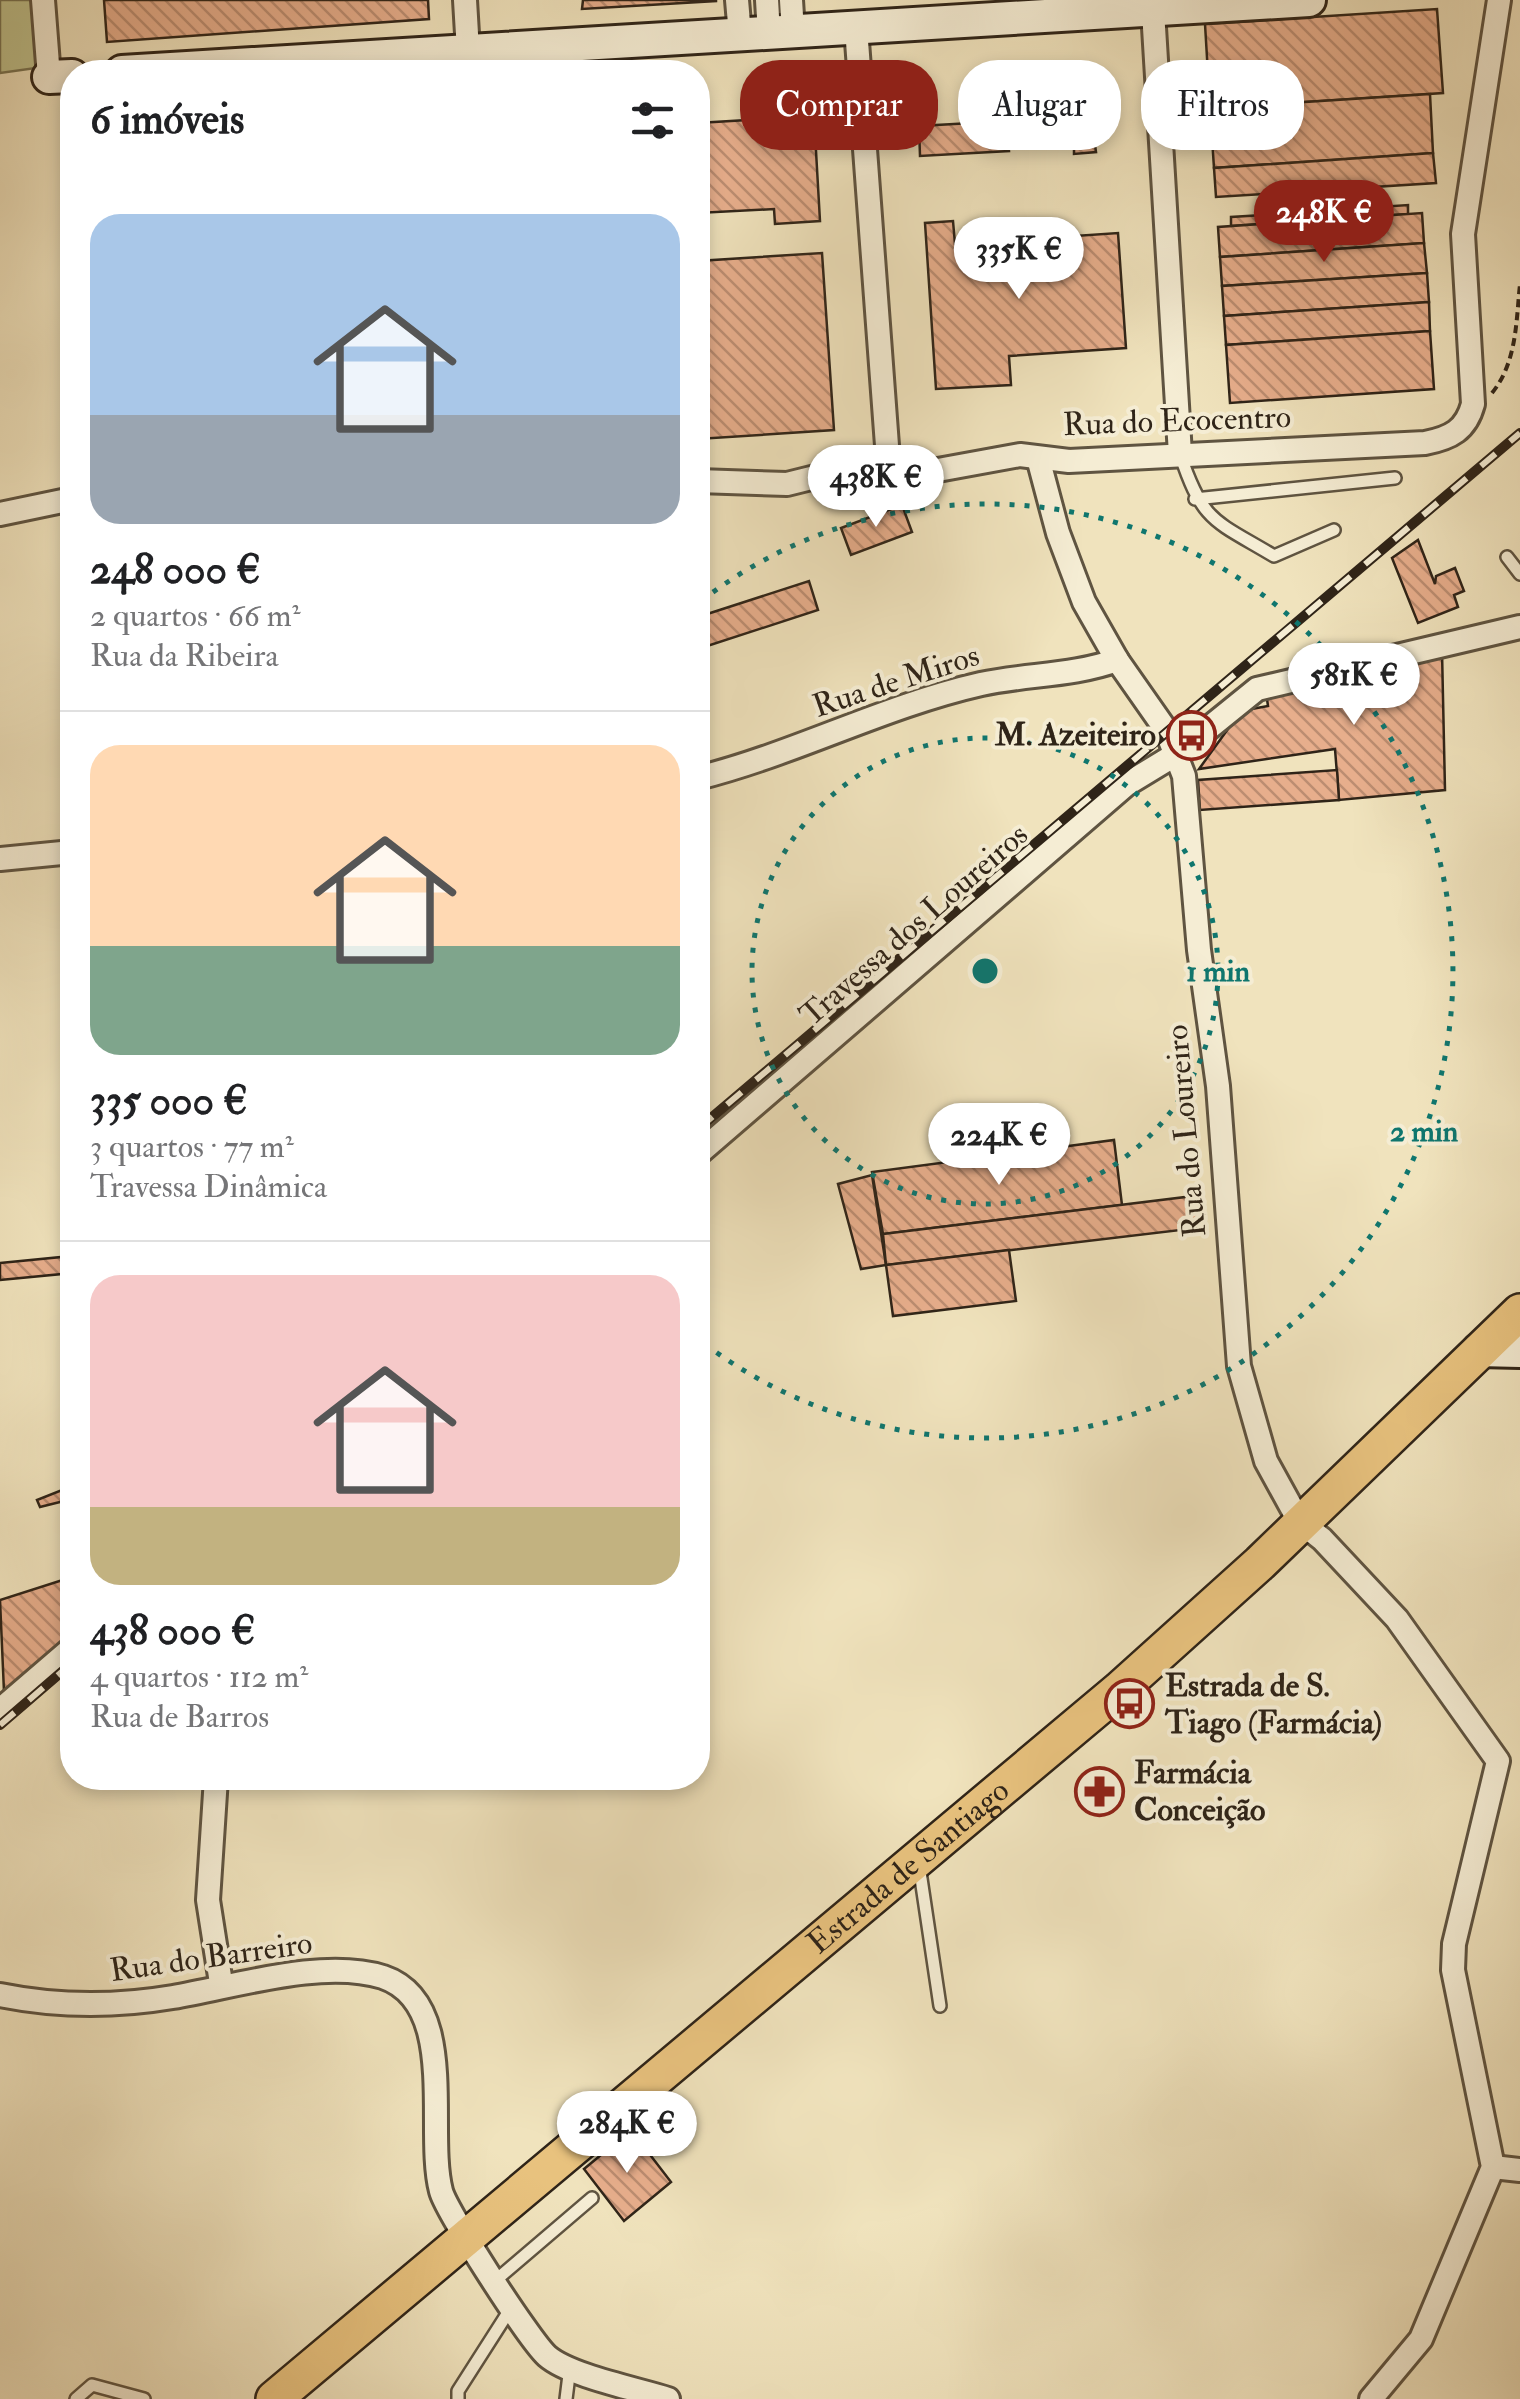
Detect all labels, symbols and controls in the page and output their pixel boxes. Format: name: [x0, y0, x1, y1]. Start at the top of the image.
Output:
chip: Comprar: [740, 60, 938, 150]
chip: Alugar: [958, 60, 1121, 150]
chip: Filtros: [1141, 60, 1304, 150]
icon: filters: [625, 93, 680, 148]
text: 6 imóveis: [90, 94, 244, 146]
pin: 248K €: [1243, 180, 1405, 265]
text: 248K €: [1276, 192, 1372, 232]
pin: 335K €: [938, 217, 1100, 302]
text: 335K €: [976, 229, 1062, 269]
icon: home: [295, 279, 475, 459]
street label: Rua do Ecocentro: [1062, 397, 1292, 445]
pin: 438K €: [795, 445, 957, 530]
text: 438K €: [830, 457, 922, 497]
text: 248 000 €: [90, 544, 261, 596]
text: 2 quartos · 66 m²: [90, 596, 301, 636]
street label: Rua de Miros: [808, 635, 984, 727]
text: Rua da Ribeira: [90, 636, 279, 676]
pin: 581K €: [1273, 643, 1435, 728]
text: 581K €: [1310, 655, 1398, 695]
bus stop icon: M. Azeiteiro: [1165, 709, 1217, 761]
place label: M. Azeiteiro: [994, 715, 1156, 755]
icon: home: [295, 810, 475, 990]
street label: Travessa dos Loureiros: [792, 815, 1036, 1035]
centre of rings: [967, 953, 1003, 989]
text: 1 min: [1186, 953, 1250, 990]
street label: Rua do Loureiro: [1157, 1023, 1215, 1239]
text: 335 000 €: [90, 1075, 248, 1127]
pin: 224K €: [918, 1103, 1080, 1188]
text: 2 min: [1390, 1113, 1459, 1150]
text: 224K €: [950, 1115, 1048, 1155]
text: 3 quartos · 77 m²: [90, 1127, 294, 1167]
text: Travessa Dinâmica: [90, 1167, 327, 1207]
icon: home: [295, 1340, 475, 1520]
text: 438 000 €: [90, 1605, 255, 1657]
text: 4 quartos · 112 m²: [90, 1657, 308, 1697]
place label: Estrada de S. Tiago (Farmácia): [1164, 1666, 1382, 1743]
bus stop icon: Estrada de S. Tiago (Farmácia): [1104, 1678, 1156, 1730]
text: Rua de Barros: [90, 1697, 269, 1737]
place label: Farmácia Conceição: [1134, 1753, 1265, 1830]
pharmacy icon: Farmácia Conceição: [1073, 1765, 1125, 1817]
street label: Estrada de Santiago: [799, 1771, 1017, 1963]
street label: Rua do Barreiro: [107, 1923, 315, 1991]
pin: 284K €: [546, 2091, 708, 2176]
text: 284K €: [579, 2103, 675, 2143]

